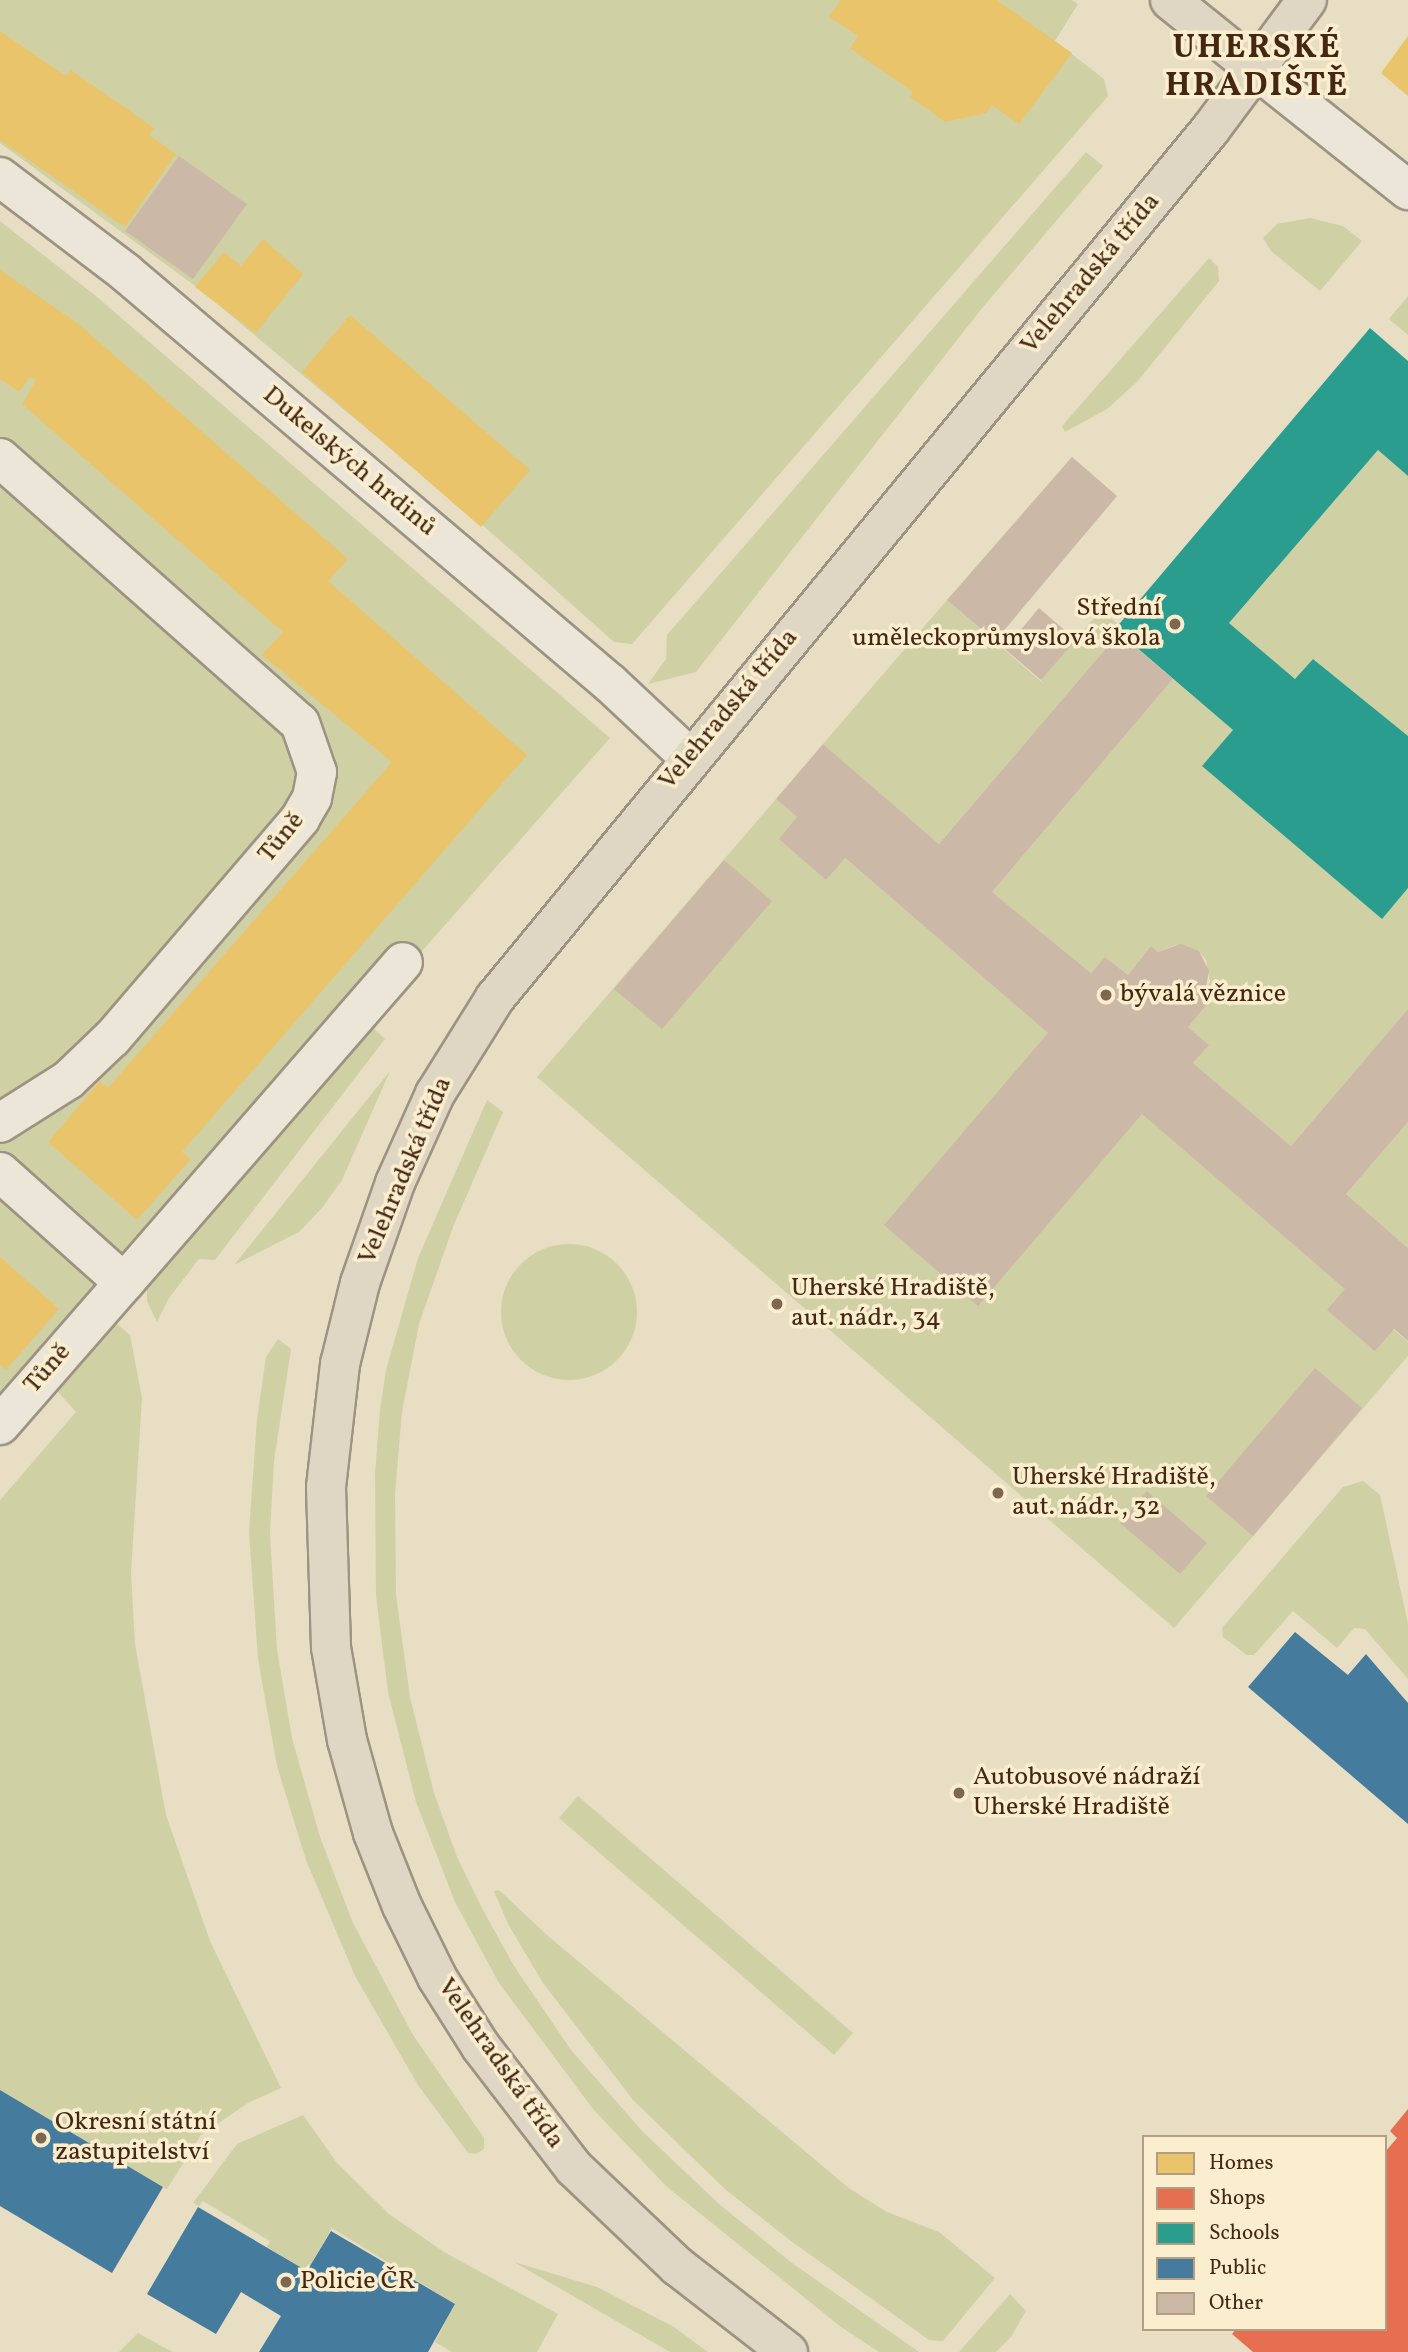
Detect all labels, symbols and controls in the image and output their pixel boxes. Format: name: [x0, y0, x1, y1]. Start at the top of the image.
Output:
district label: UHERSKÉ HRADIŠTĚ: [1166, 30, 1348, 108]
street label: Velehradská třída: [1015, 187, 1167, 361]
street label: Dukelských hrdinů: [256, 380, 442, 544]
place label: Střední uměleckoprůmyslová škola: [852, 593, 1161, 654]
marker: Střední uměleckoprůmyslová škola: [1167, 616, 1183, 632]
street label: Velehradská třída: [653, 623, 805, 797]
street label: Tůně: [252, 806, 312, 870]
place label: bývalá věznice: [1120, 979, 1287, 1011]
marker: bývalá věznice: [1098, 987, 1114, 1003]
street label: Velehradská třída: [352, 1073, 460, 1269]
place label: Uherské Hradiště, aut. nádr., 34: [791, 1273, 995, 1334]
marker: Uherské Hradiště, aut. nádr., 34: [769, 1296, 785, 1312]
street label: Tůně: [18, 1337, 78, 1401]
place label: Uherské Hradiště, aut. nádr., 32: [1012, 1462, 1216, 1524]
marker: Uherské Hradiště, aut. nádr., 32: [990, 1485, 1006, 1501]
place label: Autobusové nádraží Uherské Hradiště: [973, 1762, 1200, 1824]
marker: Autobusové nádraží Uherské Hradiště: [951, 1785, 967, 1801]
street label: Velehradská třída: [430, 1973, 570, 2155]
place label: Okresní státní zastupitelství: [55, 2107, 216, 2168]
marker: Okresní státní zastupitelství: [33, 2130, 49, 2146]
legend: [1142, 2135, 1387, 2331]
text: Homes: [1209, 2149, 1274, 2178]
text: Shops: [1209, 2184, 1265, 2213]
text: Schools: [1209, 2219, 1279, 2248]
text: Public: [1209, 2254, 1266, 2283]
place label: Policie ČR: [300, 2266, 415, 2298]
marker: Policie ČR: [278, 2274, 294, 2290]
text: Other: [1209, 2289, 1263, 2318]

